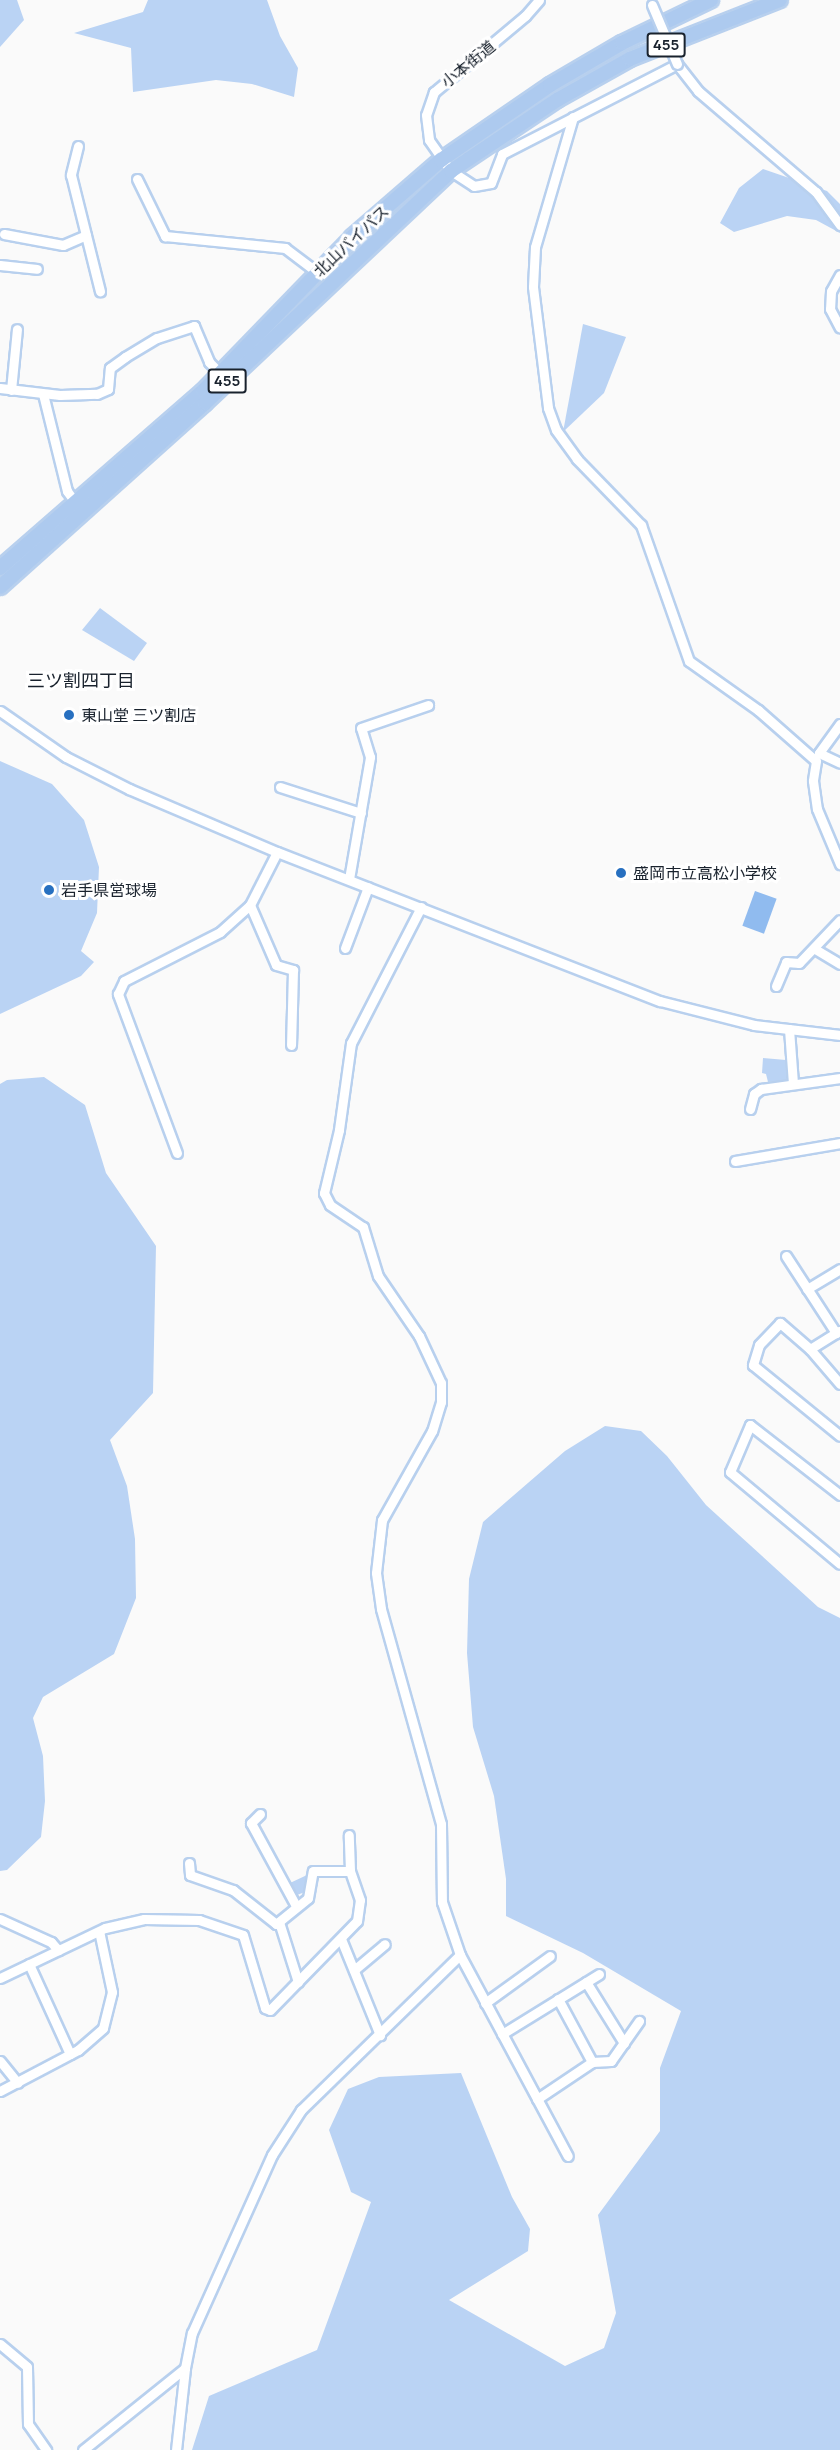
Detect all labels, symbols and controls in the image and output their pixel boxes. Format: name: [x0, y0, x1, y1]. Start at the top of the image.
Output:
road number: 455: [646, 33, 686, 57]
street label: 小本街道: [437, 36, 499, 92]
street label: 北山バイパス: [309, 201, 393, 281]
road number: 455: [208, 369, 246, 393]
district label: 三ツ割四丁目: [27, 669, 135, 691]
place label: 東山堂 三ツ割店: [81, 705, 196, 725]
marker: 東山堂 三ツ割店: [62, 708, 76, 722]
place label: 盛岡市立高松小学校: [633, 863, 777, 883]
marker: 盛岡市立高松小学校: [614, 866, 628, 880]
place label: 岩手県営球場: [61, 880, 157, 900]
marker: 岩手県営球場: [42, 883, 56, 897]

